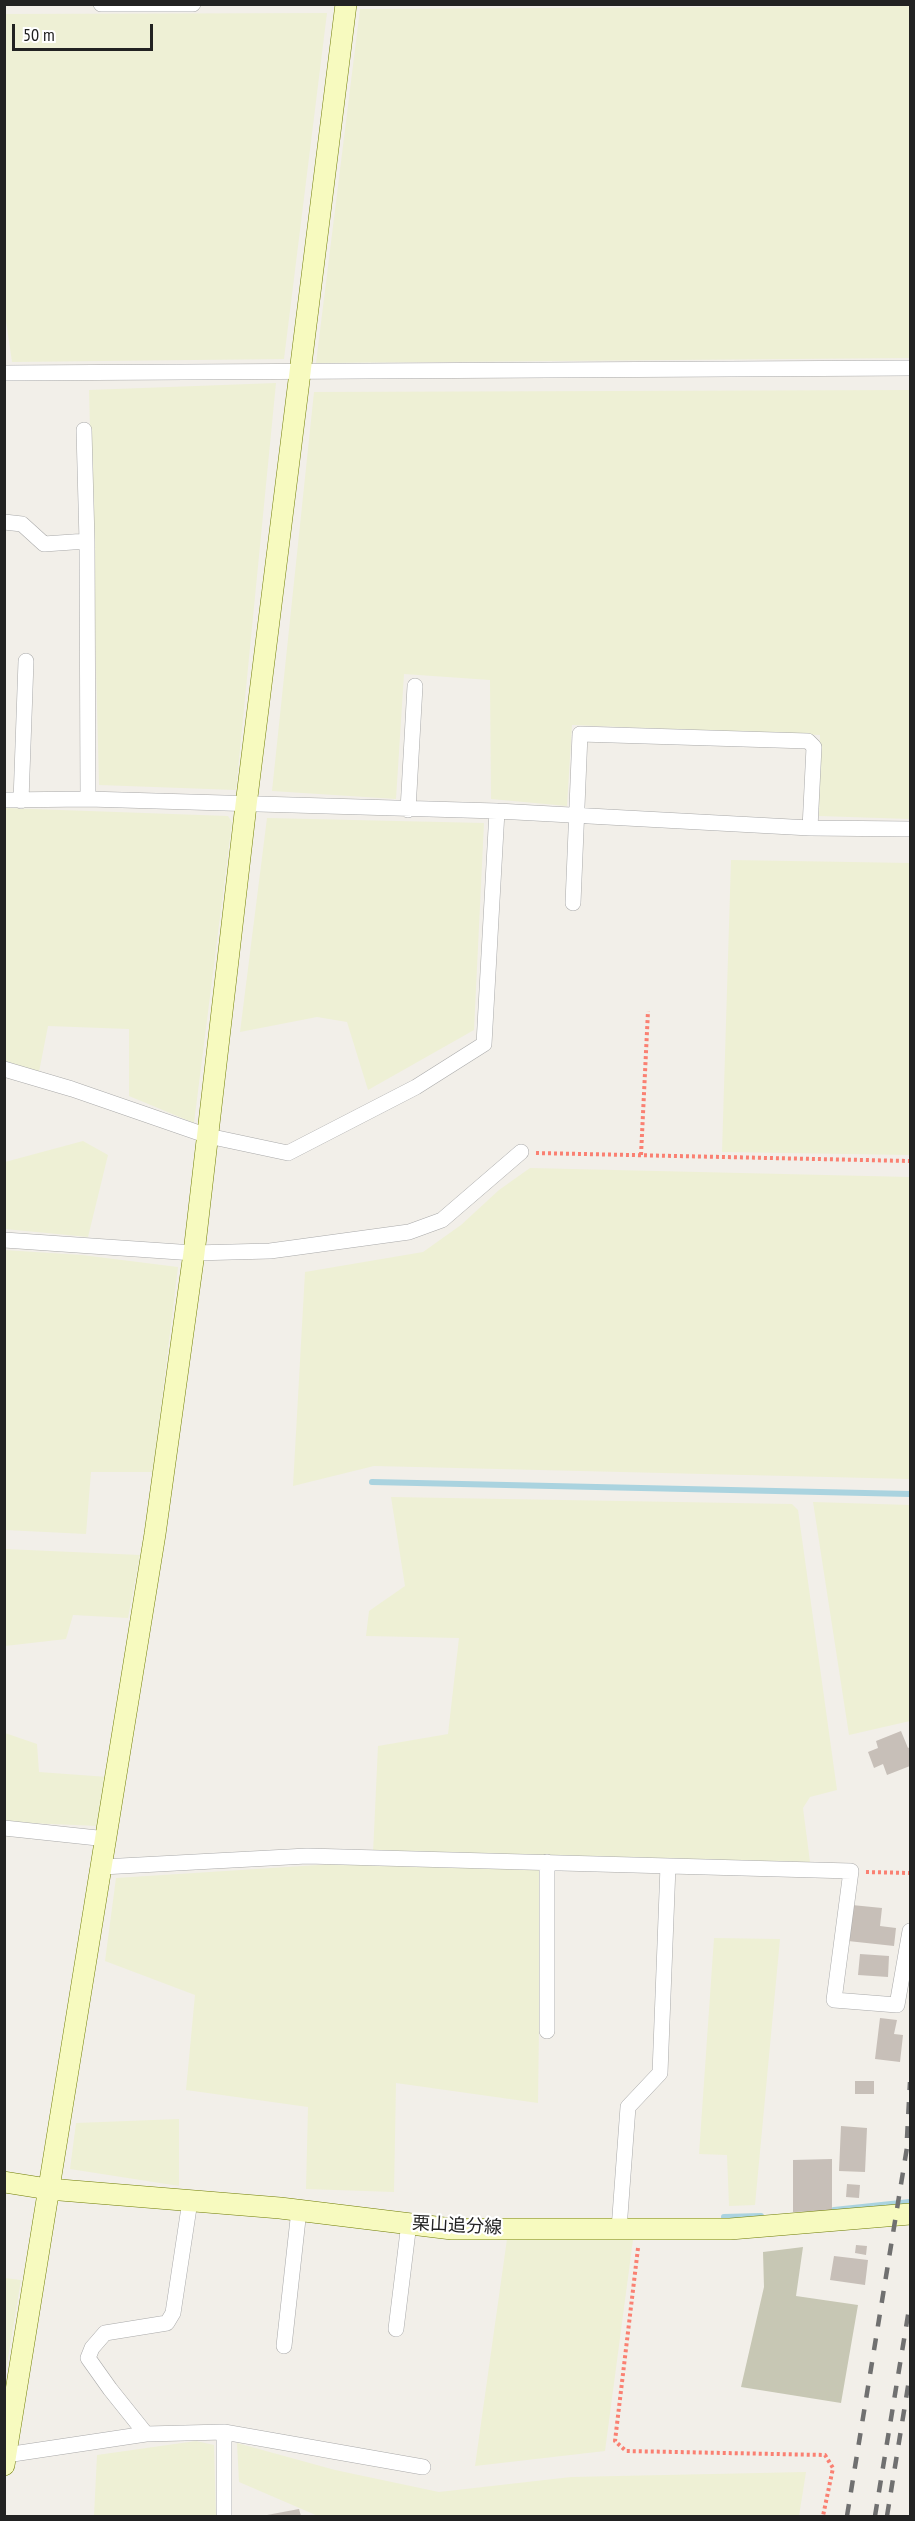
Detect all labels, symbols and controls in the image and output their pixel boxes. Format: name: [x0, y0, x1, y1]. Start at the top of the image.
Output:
scale bar: [15, 12, 156, 50]
text: 50 m: [23, 23, 55, 46]
street label: 栗山追分線: [411, 2213, 503, 2239]

